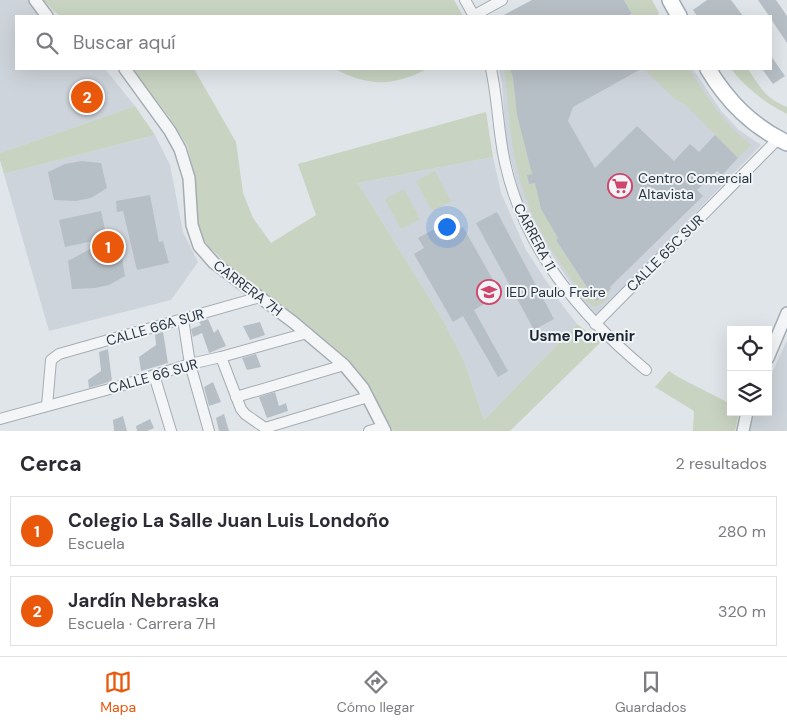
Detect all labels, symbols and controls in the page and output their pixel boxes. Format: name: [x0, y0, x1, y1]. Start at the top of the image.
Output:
search box: [15, 15, 772, 70]
icon: search: [33, 29, 61, 57]
text: Buscar aquí: [73, 30, 176, 55]
pin: 2: [71, 78, 103, 116]
place label: Centro Comercial Altavista: [638, 169, 752, 203]
supermarket icon: Centro Comercial Altavista: [607, 173, 633, 199]
street label: CARRERA 11: [510, 200, 560, 274]
street label: CALLE 65C SUR: [623, 211, 707, 295]
your location: [434, 214, 460, 240]
pin: 1: [92, 228, 124, 266]
street label: CARRERA 7H: [210, 256, 286, 320]
school or university icon: IED Paulo Freire: [476, 279, 502, 305]
place label: IED Paulo Freire: [506, 283, 606, 301]
street label: CALLE 66A SUR: [104, 304, 206, 350]
district label: Usme Porvenir: [529, 326, 635, 346]
map controls: [727, 326, 772, 416]
button: locate: [727, 326, 772, 371]
street label: CALLE 66 SUR: [106, 355, 200, 397]
button: layers: [727, 371, 772, 416]
text: Cerca: [20, 450, 82, 478]
text: 2 resultados: [676, 453, 767, 474]
text: Colegio La Salle Juan Luis Londoño: [68, 508, 390, 533]
text: 1: [34, 521, 40, 542]
text: 280 m: [718, 521, 766, 542]
text: Escuela: [68, 533, 125, 554]
text: Jardín Nebraska: [68, 588, 219, 613]
text: 2: [32, 601, 42, 622]
text: 320 m: [718, 601, 766, 622]
text: Escuela · Carrera 7H: [68, 613, 216, 634]
tab: Mapa: [100, 668, 136, 716]
tab: Cómo llegar: [337, 668, 414, 716]
tab: Guardados: [615, 668, 687, 716]

